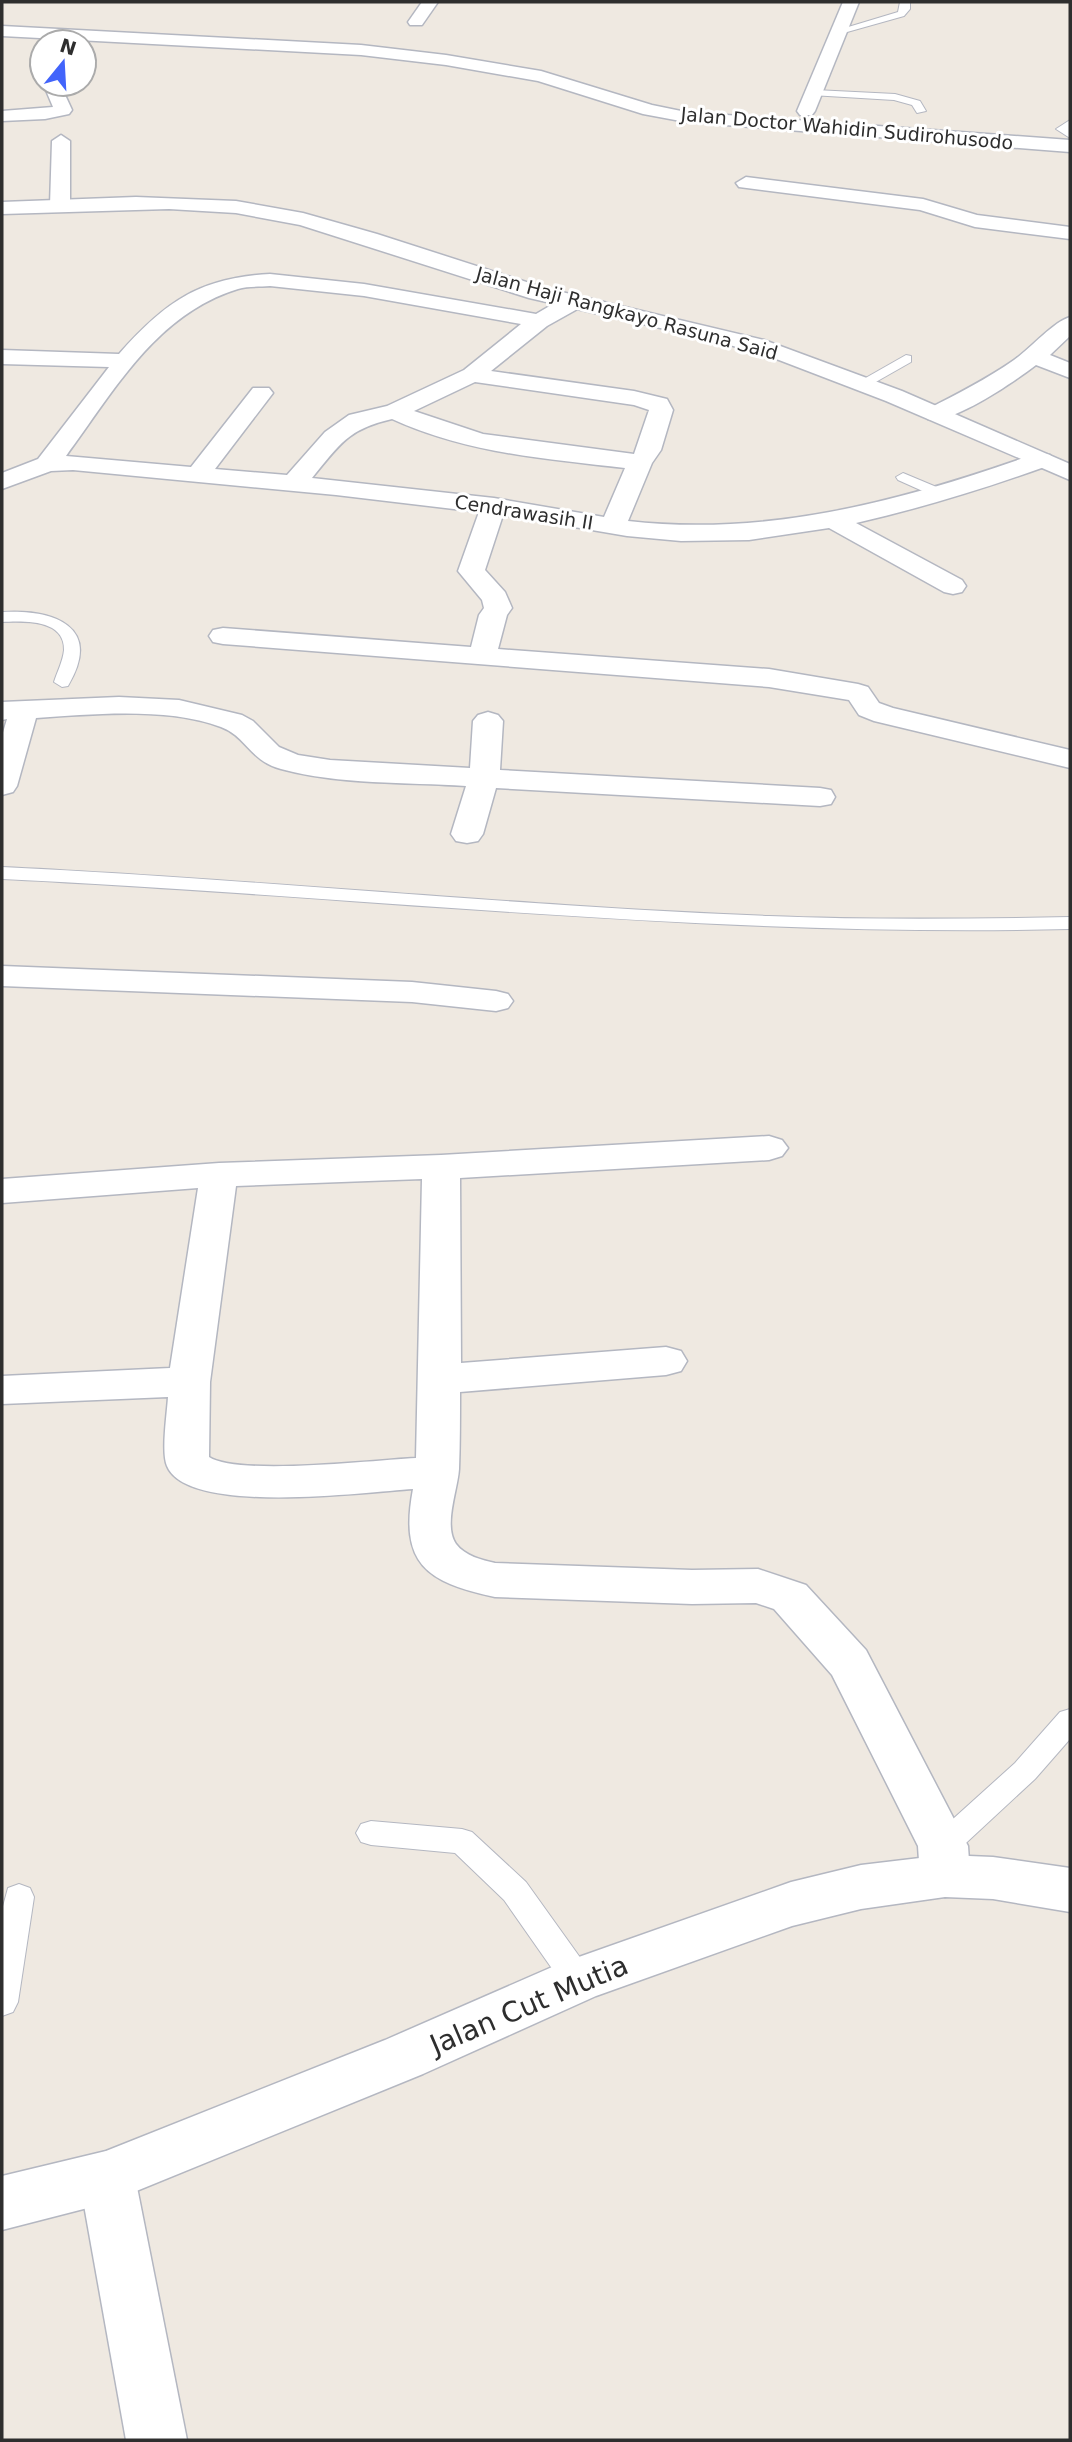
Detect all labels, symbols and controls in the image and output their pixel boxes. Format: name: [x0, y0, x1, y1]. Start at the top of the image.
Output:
north arrow: [28, 28, 98, 98]
text: N: [57, 34, 79, 60]
street label: Jalan Doctor Wahidin Sudirohusodo: [679, 102, 1014, 153]
street label: Jalan Haji Rangkayo Rasuna Said: [473, 262, 780, 364]
street label: Cendrawasih II: [453, 490, 595, 534]
street label: Jalan Cut Mutia: [423, 1948, 633, 2062]

